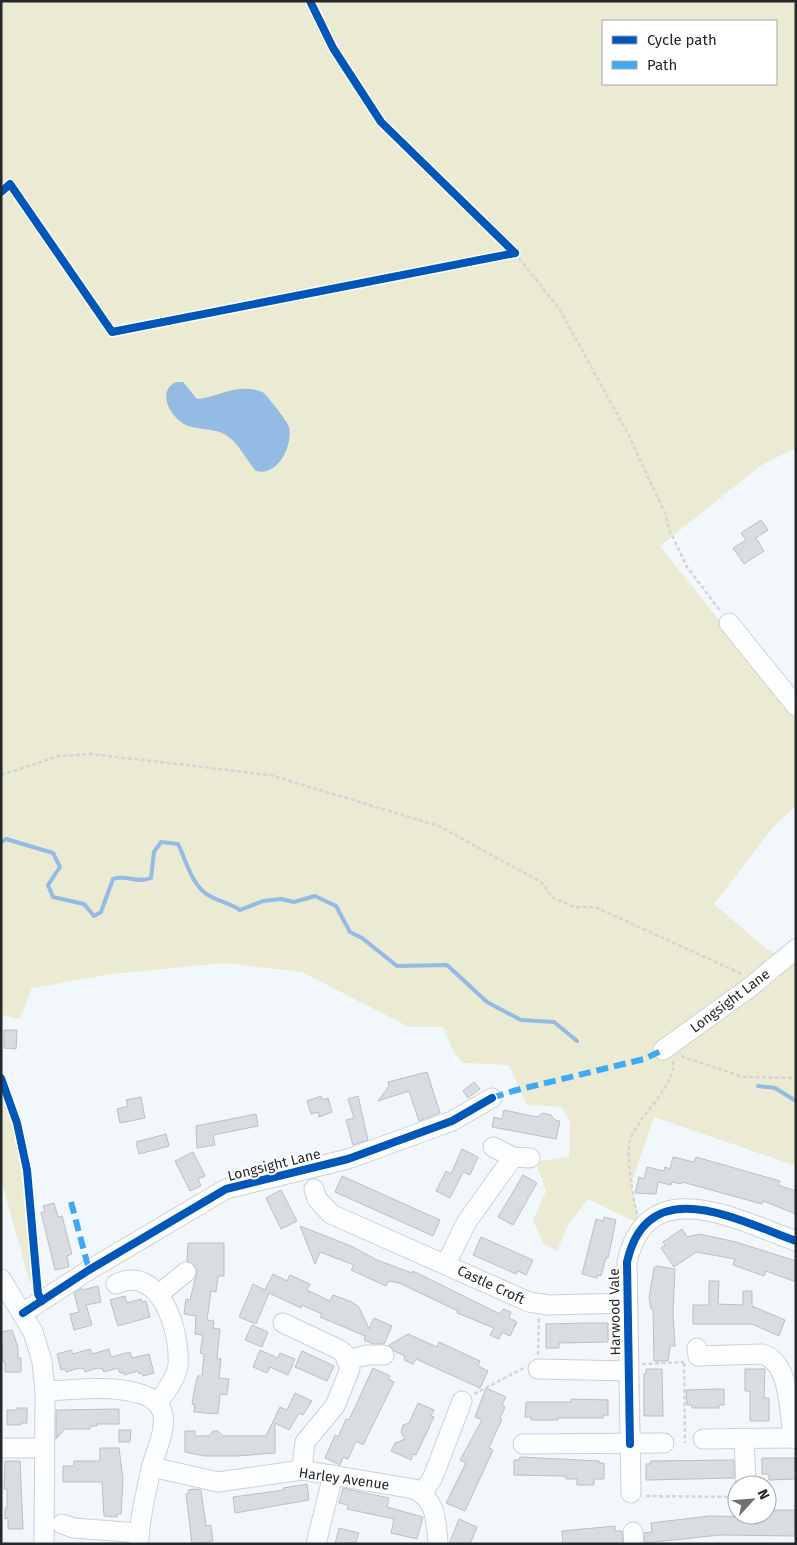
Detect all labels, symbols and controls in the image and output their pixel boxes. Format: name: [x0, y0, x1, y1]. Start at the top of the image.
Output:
legend: [602, 20, 777, 85]
text: Cycle path: [647, 31, 717, 49]
text: Path: [647, 56, 677, 74]
street label: Longsight Lane: [687, 966, 773, 1036]
street label: Longsight Lane: [226, 1145, 322, 1185]
street label: Castle Croft: [455, 1262, 528, 1308]
street label: Harwood Vale: [606, 1268, 624, 1356]
street label: Harley Avenue: [298, 1464, 390, 1494]
north arrow: [727, 1475, 777, 1525]
text: N: [754, 1487, 773, 1502]

